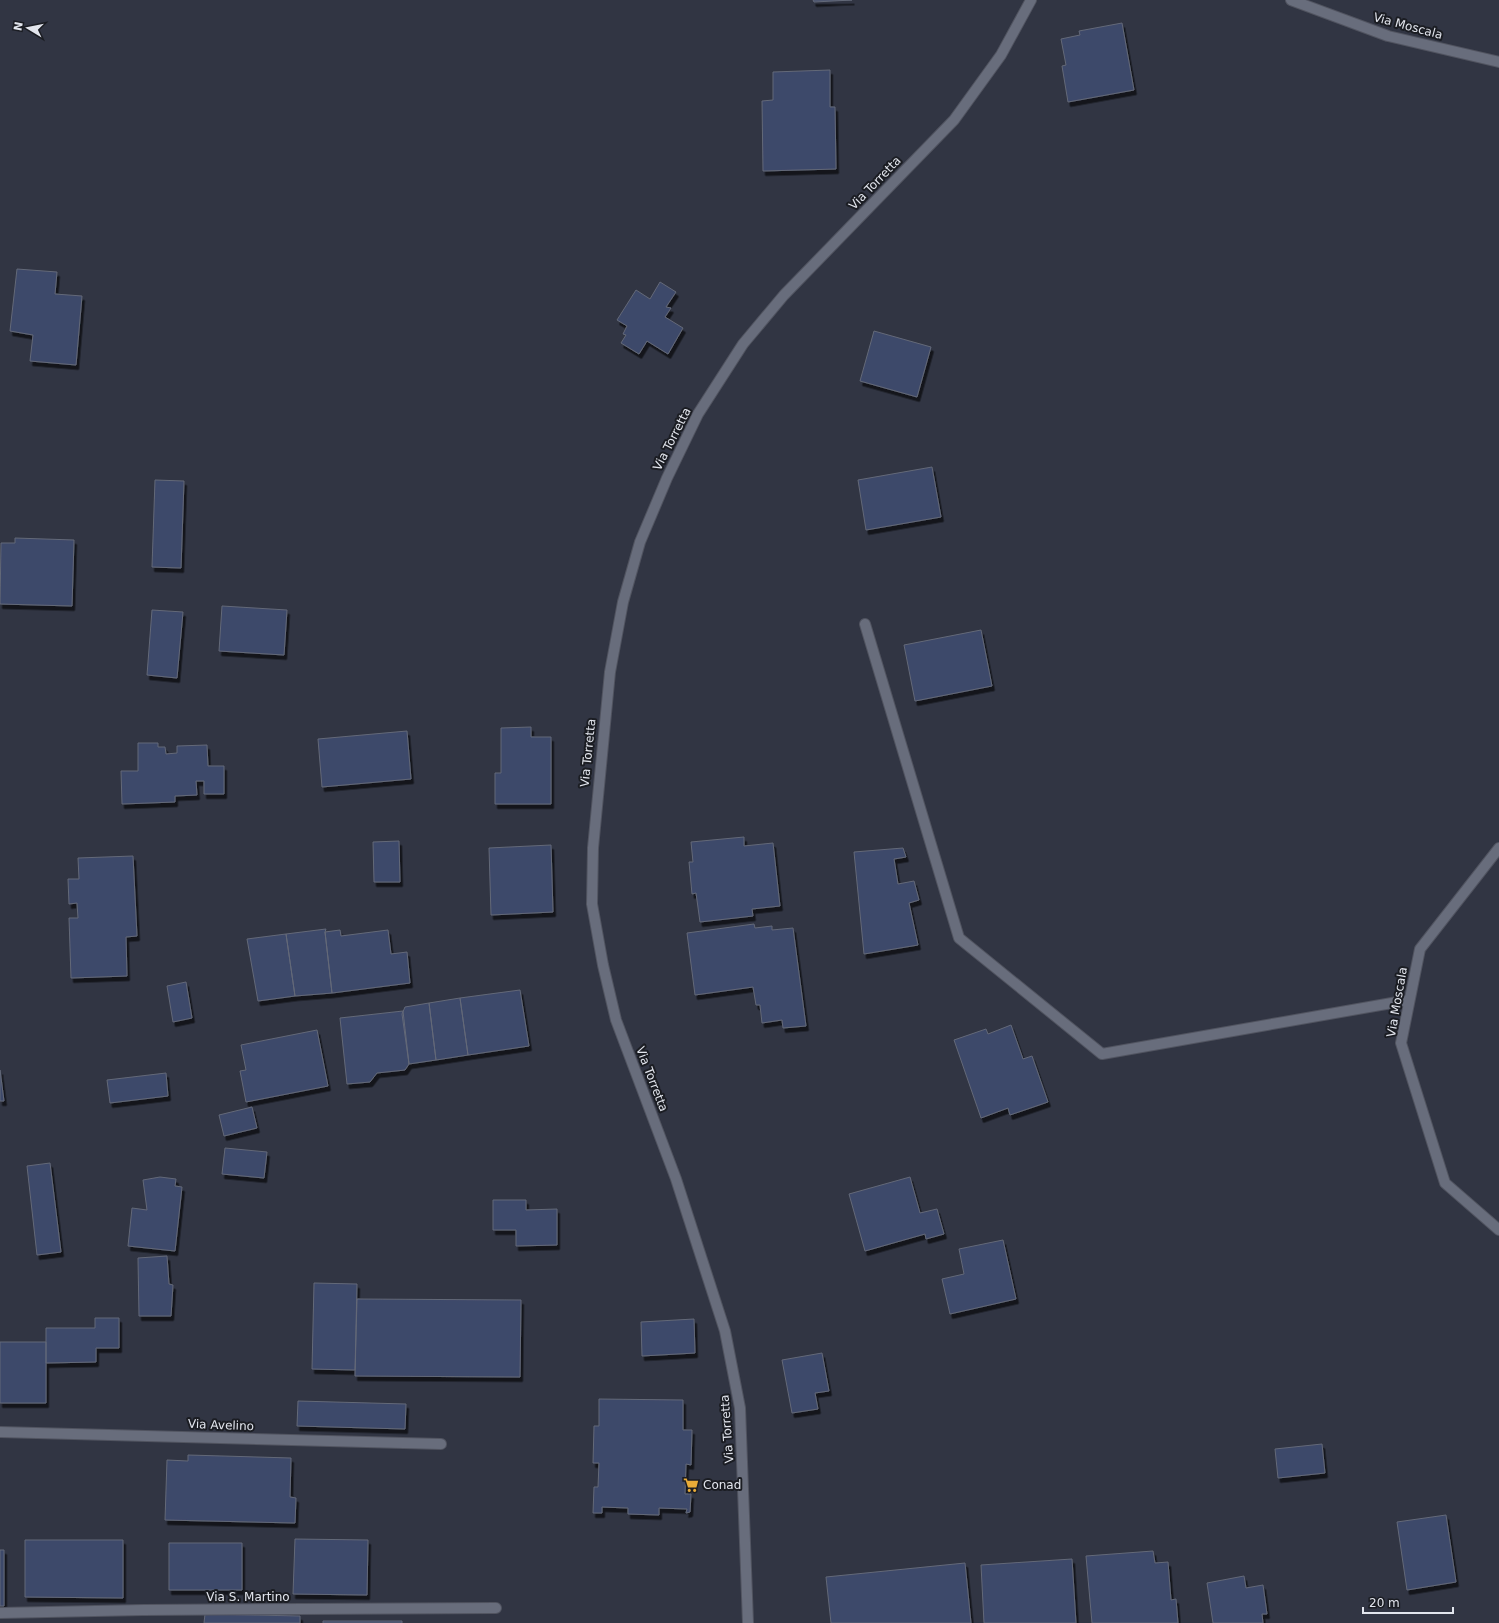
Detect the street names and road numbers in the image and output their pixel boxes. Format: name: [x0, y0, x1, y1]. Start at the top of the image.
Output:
street label: Via Moscala: [1372, 10, 1444, 42]
street label: Via Torretta: [846, 153, 904, 213]
street label: Via Torretta: [650, 405, 694, 473]
street label: Via Torretta: [577, 718, 599, 788]
street label: Via Moscala: [1384, 966, 1410, 1038]
street label: Via Torretta: [633, 1044, 671, 1114]
street label: Via Torretta: [718, 1394, 736, 1464]
street label: Via Avelino: [188, 1417, 254, 1433]
street label: Via S. Martino: [206, 1590, 290, 1604]

